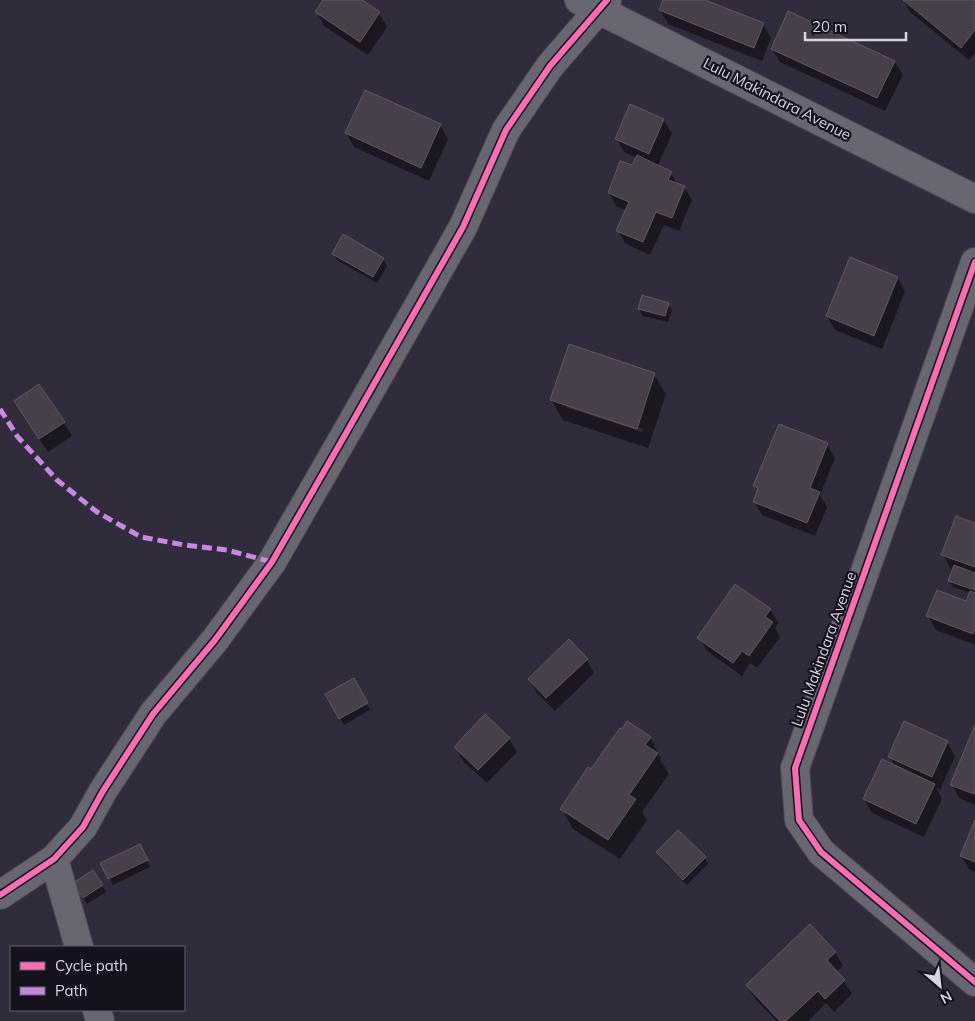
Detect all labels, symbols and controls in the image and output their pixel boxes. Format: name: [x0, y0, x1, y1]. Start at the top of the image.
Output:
scale bar: [805, 10, 906, 42]
text: 20 m: [812, 17, 847, 36]
street label: Lulu Makindara Avenue: [700, 53, 854, 144]
street label: Lulu Makindara Avenue: [787, 569, 860, 729]
legend: [10, 946, 185, 1011]
text: Cycle path: [55, 956, 128, 975]
north arrow: [915, 961, 965, 1011]
text: Path: [55, 981, 87, 1000]
text: N: [937, 987, 955, 1008]

